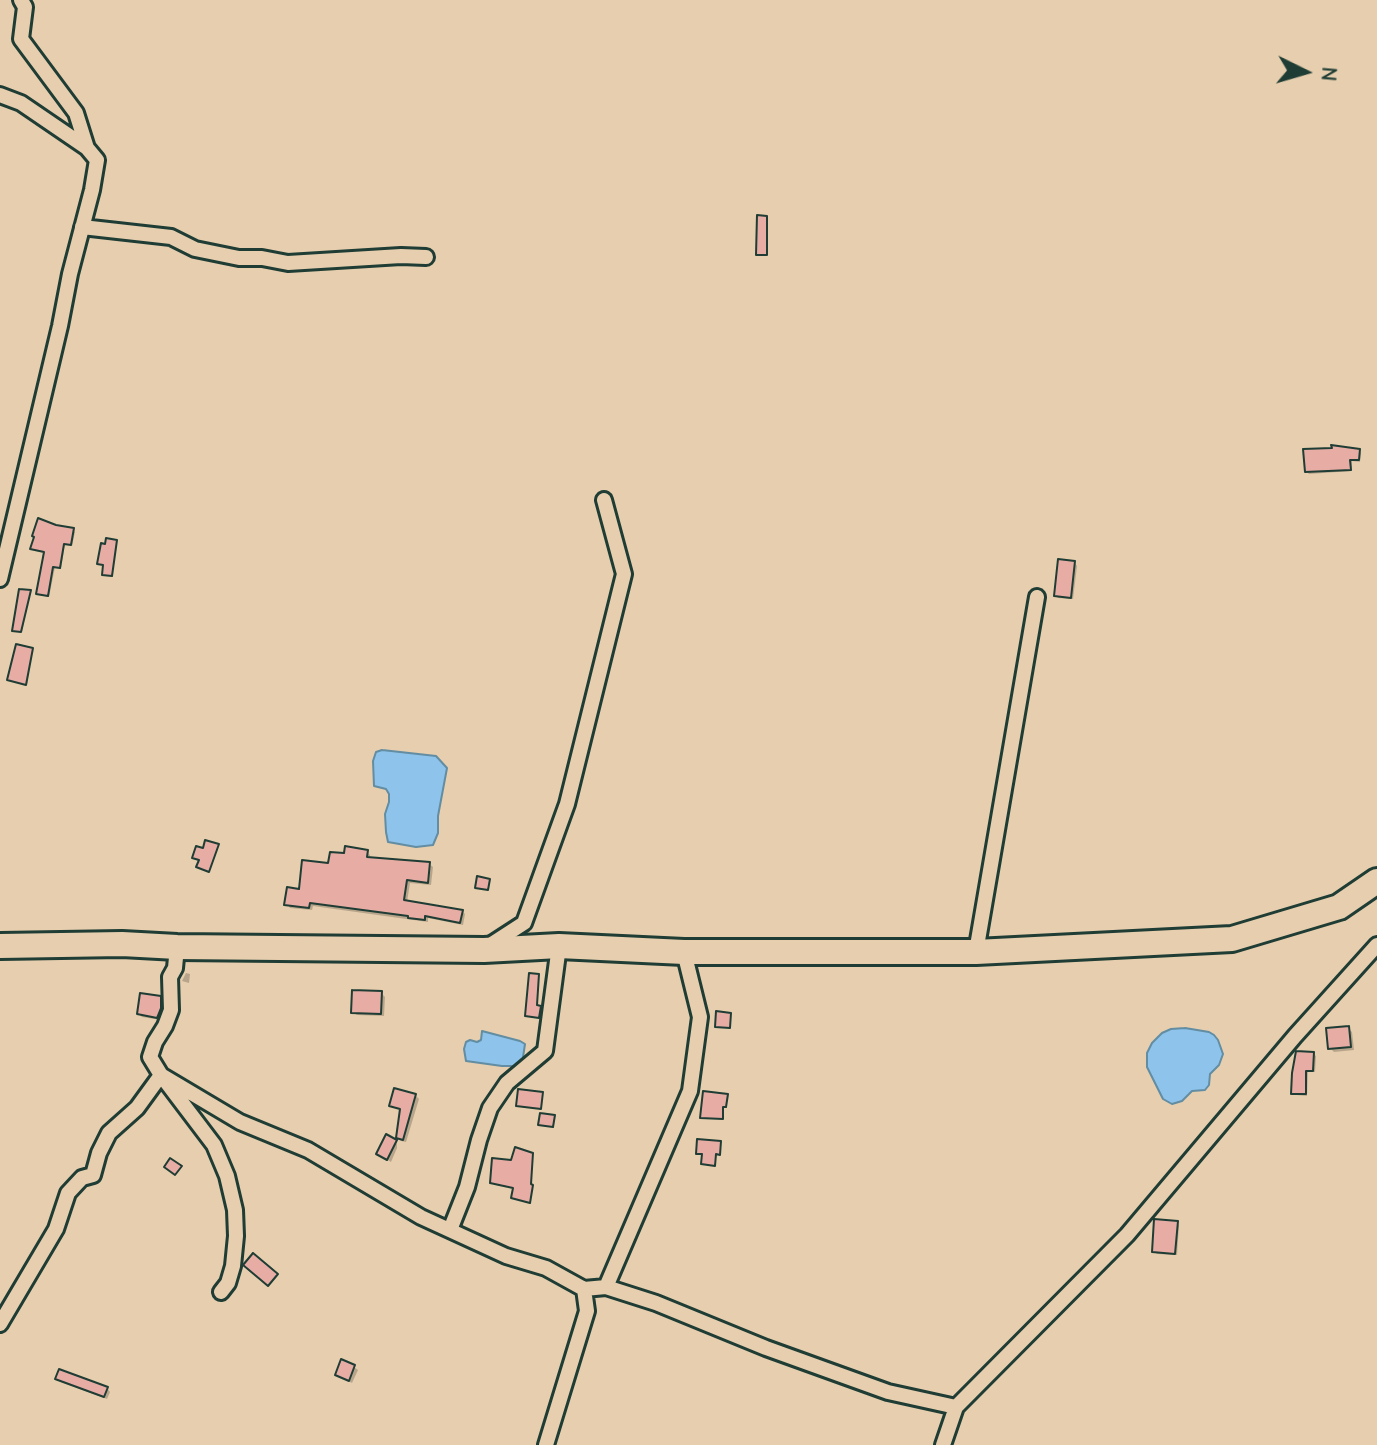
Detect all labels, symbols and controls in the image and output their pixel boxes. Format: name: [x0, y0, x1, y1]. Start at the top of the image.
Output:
north arrow: [1265, 32, 1345, 112]
text: N: [1315, 66, 1342, 82]

